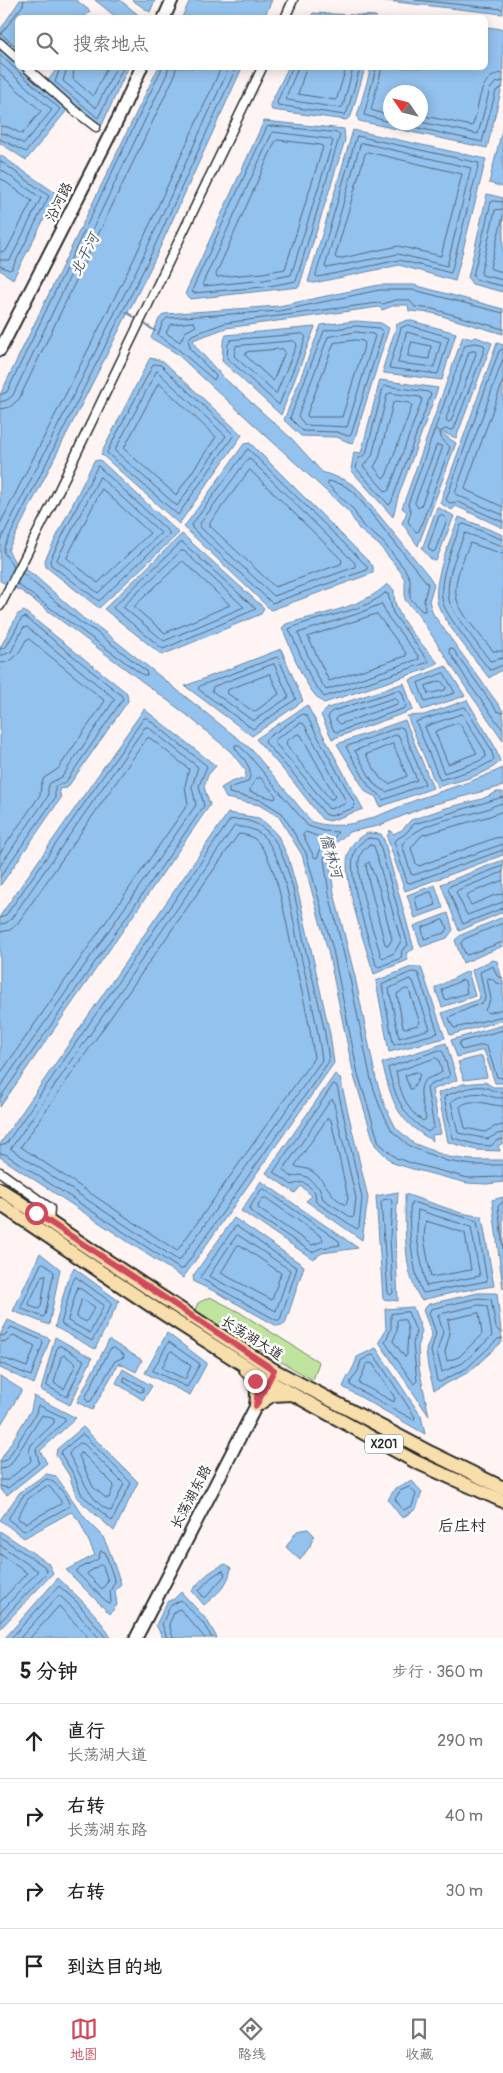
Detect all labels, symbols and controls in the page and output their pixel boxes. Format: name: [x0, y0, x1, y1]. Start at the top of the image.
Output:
search box: [15, 15, 488, 70]
icon: search: [33, 29, 61, 57]
text: 搜索地点: [73, 32, 149, 56]
north arrow: [383, 85, 428, 130]
street label: 沿河路: [42, 179, 76, 225]
water label: 北干河: [66, 228, 105, 279]
water label: 儒林河: [316, 832, 347, 883]
route start: [25, 1202, 48, 1225]
street label: 长荡湖大道: [218, 1312, 286, 1364]
route end: [244, 1370, 267, 1393]
road number: X201: [365, 1435, 403, 1454]
street label: 长荡湖东路: [167, 1462, 215, 1532]
district label: 后庄村: [438, 1516, 486, 1536]
text: 5 分钟: [20, 1658, 78, 1685]
text: 步行 · 360 m: [392, 1662, 483, 1682]
text: 直行: [67, 1719, 105, 1743]
icon: ahead: [20, 1727, 48, 1755]
text: 290 m: [437, 1731, 483, 1751]
text: 长荡湖大道: [67, 1745, 147, 1765]
text: 右转: [67, 1794, 105, 1818]
icon: right: [20, 1802, 48, 1830]
text: 40 m: [445, 1806, 483, 1826]
text: 长荡湖东路: [67, 1820, 147, 1840]
icon: right: [20, 1877, 48, 1905]
text: 右转: [67, 1880, 105, 1904]
text: 30 m: [445, 1881, 483, 1901]
icon: arrive: [20, 1952, 48, 1980]
text: 到达目的地: [67, 1955, 162, 1979]
tab: 地图: [70, 2015, 98, 2063]
tab: 路线: [237, 2015, 265, 2063]
tab: 收藏: [405, 2015, 433, 2063]

